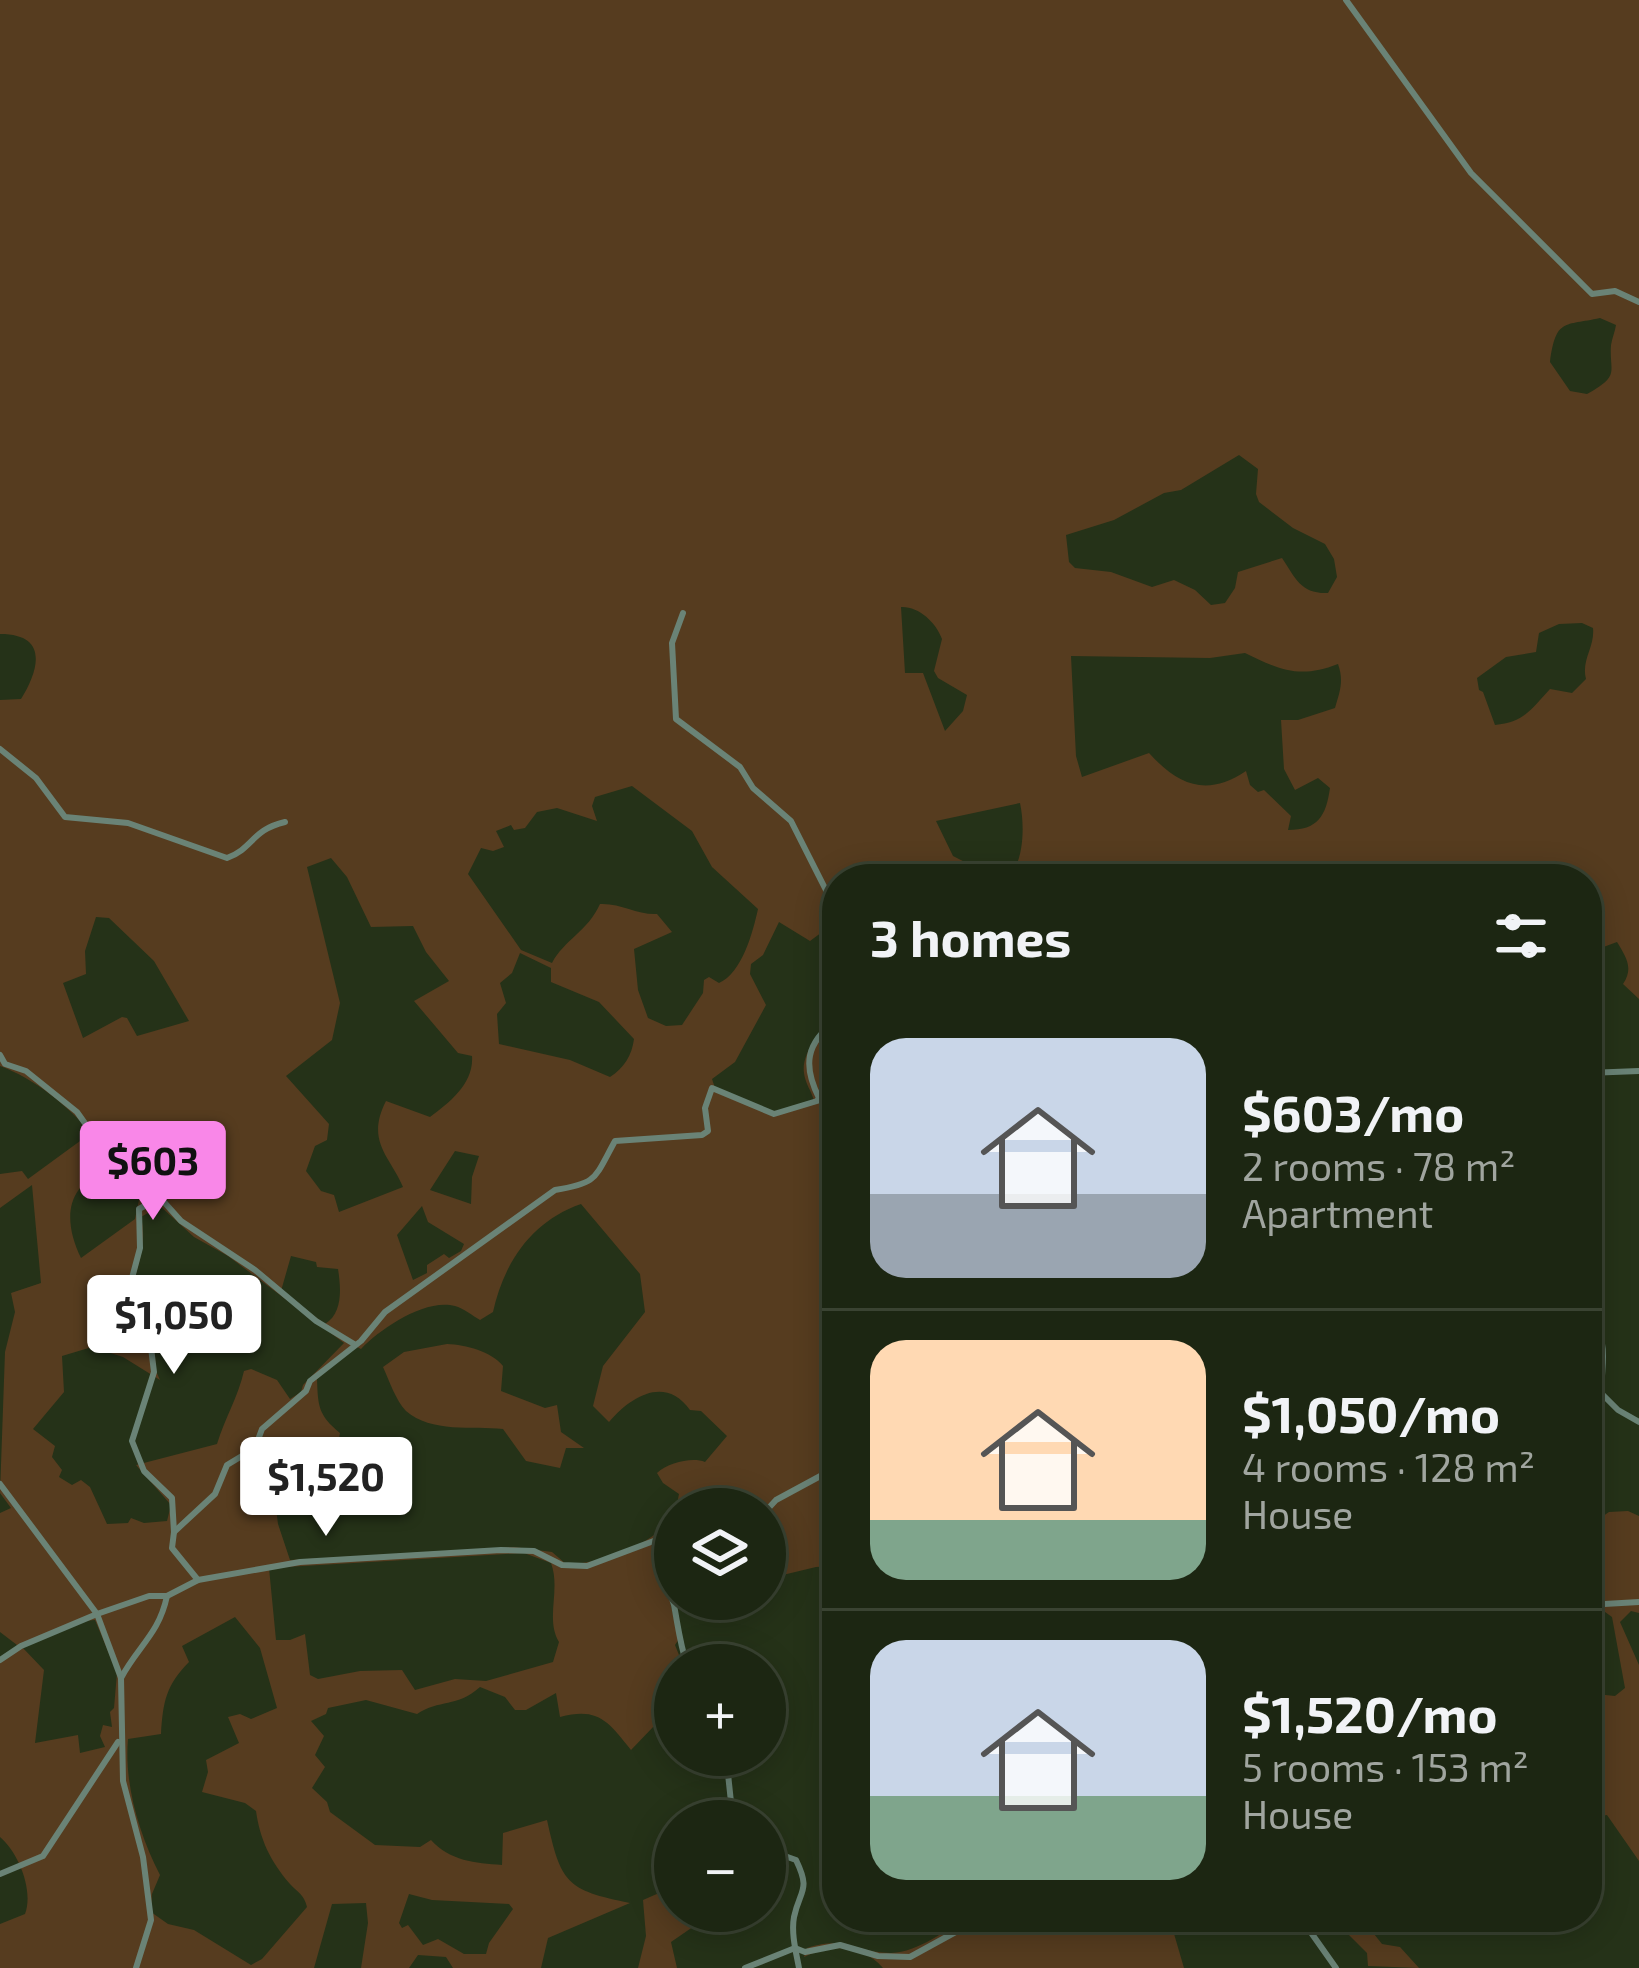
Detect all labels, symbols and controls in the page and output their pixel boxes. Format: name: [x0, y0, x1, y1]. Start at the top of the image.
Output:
icon: filters: [1488, 903, 1554, 969]
text: 3 homes: [870, 906, 1071, 967]
text: $603/mo: [1242, 1081, 1464, 1142]
icon: home: [966, 1086, 1110, 1230]
pin: $603: [82, 1121, 224, 1223]
text: $603: [107, 1136, 199, 1183]
text: 2 rooms · 78 m²: [1242, 1142, 1515, 1189]
text: Apartment: [1242, 1189, 1433, 1236]
pin: $1,050: [76, 1275, 272, 1377]
text: $1,050: [114, 1290, 234, 1337]
text: $1,050/mo: [1242, 1382, 1500, 1443]
icon: home: [966, 1388, 1110, 1532]
pin: $1,520: [228, 1437, 424, 1539]
text: 4 rooms · 128 m²: [1242, 1443, 1535, 1490]
text: $1,520: [267, 1452, 385, 1499]
map controls: [654, 1488, 786, 1932]
button: layers: [654, 1488, 786, 1620]
text: House: [1242, 1490, 1353, 1537]
button: +: [654, 1644, 786, 1776]
text: $1,520/mo: [1242, 1682, 1498, 1743]
icon: home: [966, 1688, 1110, 1832]
text: 5 rooms · 153 m²: [1242, 1743, 1529, 1790]
text: House: [1242, 1790, 1353, 1837]
button: −: [654, 1800, 786, 1932]

